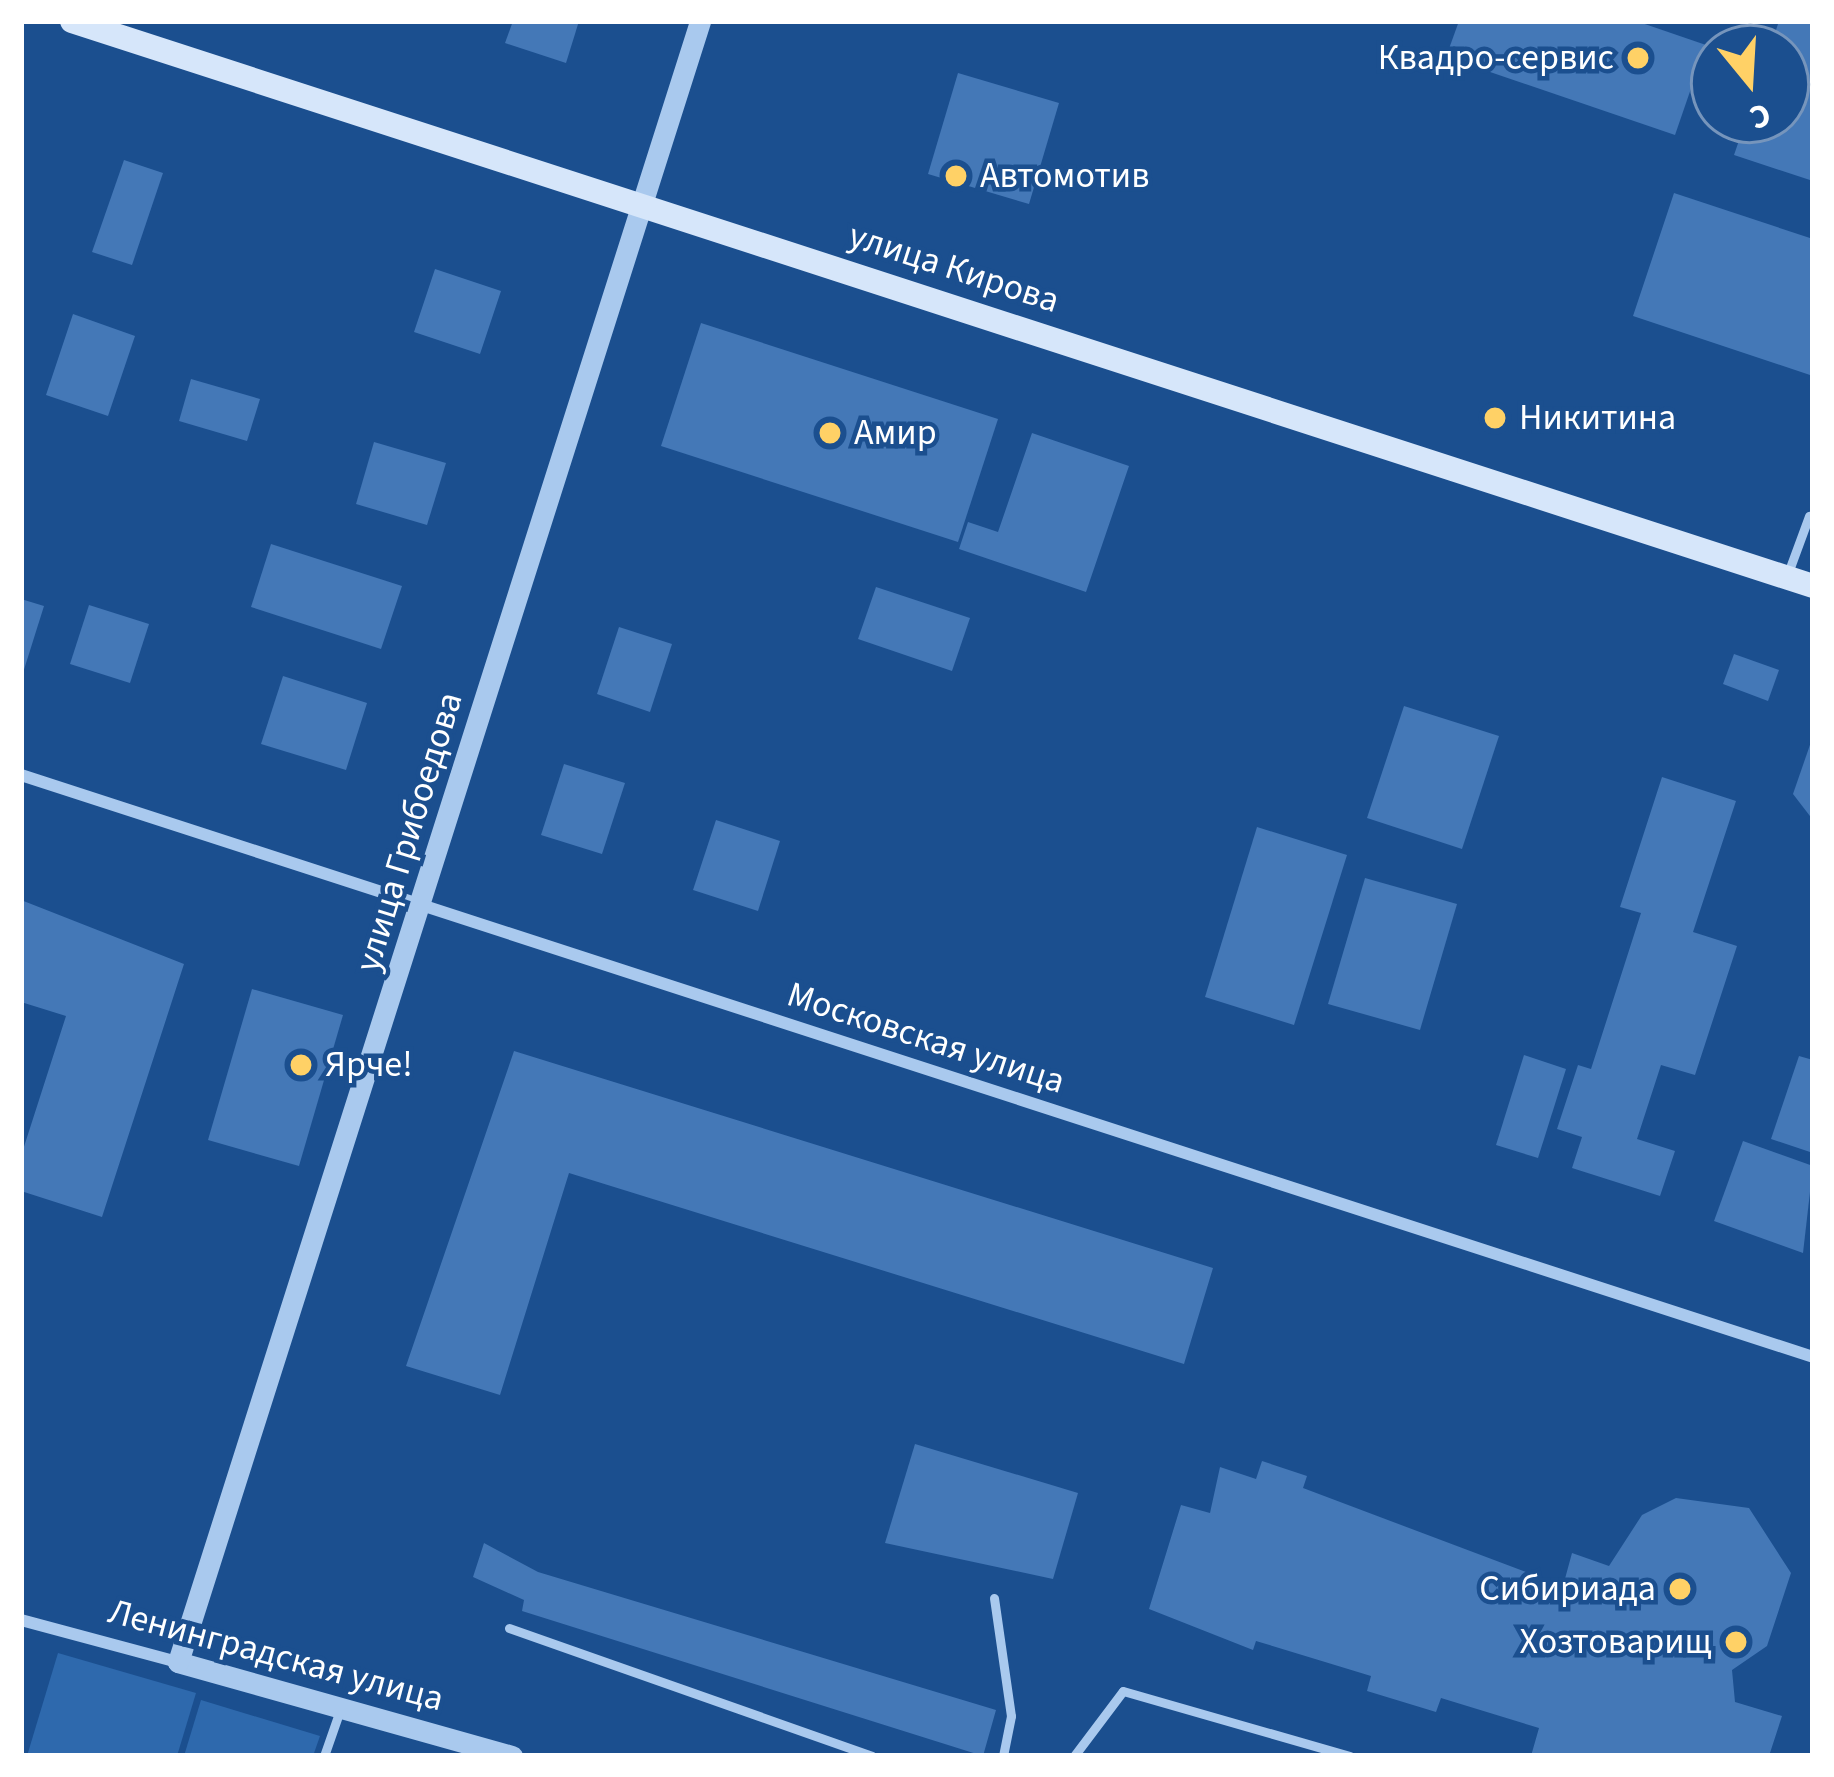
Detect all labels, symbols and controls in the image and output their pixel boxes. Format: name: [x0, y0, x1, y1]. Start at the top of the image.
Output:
north arrow: [1690, 24, 1810, 144]
place label: Квадро-сервис: [1378, 36, 1614, 80]
marker: Квадро-сервис: [1625, 45, 1651, 71]
text: С: [1744, 91, 1777, 141]
place label: Автомотив: [980, 154, 1149, 198]
marker: Автомотив: [943, 163, 969, 189]
street label: улица Кирова: [843, 214, 1065, 322]
place label: Никитина: [1519, 396, 1676, 440]
marker: Никитина: [1482, 405, 1508, 431]
place label: Амир: [854, 411, 937, 455]
marker: Амир: [817, 420, 843, 446]
street label: улица Грибоедова: [346, 687, 472, 977]
street label: Московская улица: [782, 973, 1070, 1103]
place label: Ярче!: [325, 1043, 413, 1087]
marker: Ярче!: [288, 1052, 314, 1078]
place label: Сибириада: [1479, 1567, 1656, 1611]
marker: Сибириада: [1667, 1576, 1693, 1602]
street label: Ленинградская улица: [104, 1589, 448, 1721]
place label: Хозтоварищ: [1520, 1620, 1712, 1664]
marker: Хозтоварищ: [1723, 1629, 1749, 1655]

